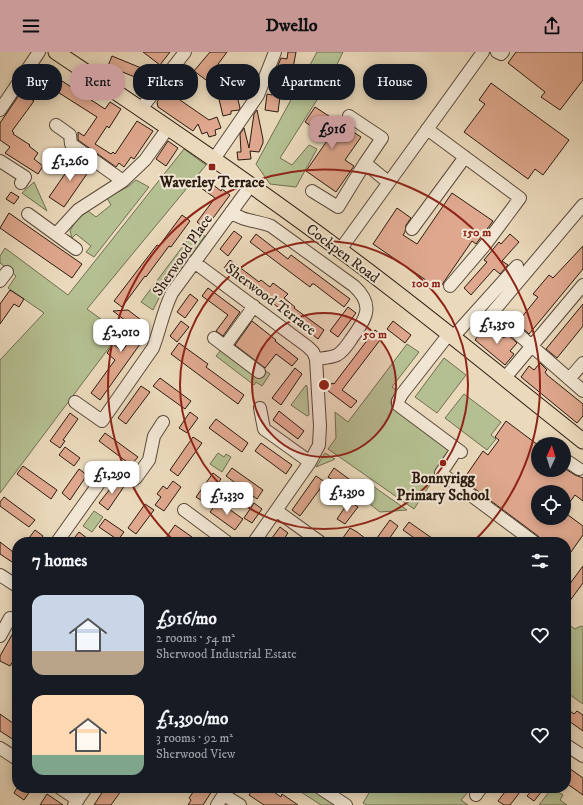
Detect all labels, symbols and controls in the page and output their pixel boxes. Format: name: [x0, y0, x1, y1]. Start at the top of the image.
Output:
icon: menu: [20, 15, 42, 37]
text: Dwello: [266, 15, 317, 37]
icon: share: [541, 15, 563, 37]
chip: Buy: [12, 64, 62, 100]
chip: Rent: [70, 64, 125, 100]
chip: Filters: [133, 64, 198, 100]
chip: New: [206, 64, 260, 100]
chip: Apartment: [268, 64, 355, 100]
chip: House: [363, 64, 427, 100]
pin: £916: [308, 116, 356, 150]
text: £916: [319, 121, 345, 137]
pin: £1,260: [37, 148, 103, 182]
text: £1,260: [51, 153, 89, 169]
marker: Waverley Terrace: [207, 162, 217, 172]
place label: Waverley Terrace: [159, 173, 265, 192]
street label: Sherwood Place: [148, 211, 217, 300]
street label: Cockpen Road: [302, 220, 384, 287]
text: 150 m: [463, 225, 491, 240]
street label: Sherwood Terrace: [222, 259, 320, 340]
text: 100 m: [412, 276, 440, 291]
pin: £1,350: [464, 311, 530, 345]
text: £1,350: [479, 316, 515, 332]
pin: £2,010: [88, 319, 154, 353]
text: £2,010: [102, 324, 140, 340]
text: 50 m: [362, 327, 387, 342]
centre of rings: [317, 378, 331, 392]
north arrow: [531, 437, 571, 477]
map controls: [531, 437, 571, 525]
marker: Bonnyrigg Primary School: [438, 458, 448, 468]
pin: £1,290: [79, 461, 145, 495]
text: £1,290: [93, 466, 131, 482]
place label: Bonnyrigg Primary School: [397, 469, 490, 505]
pin: £1,390: [314, 479, 380, 513]
pin: £1,330: [194, 482, 260, 516]
text: £1,390: [329, 484, 365, 500]
button: locate: [531, 485, 571, 525]
text: £1,330: [210, 487, 244, 503]
text: 7 homes: [32, 550, 87, 572]
icon: filters: [529, 550, 551, 572]
text: £916/mo: [156, 608, 217, 630]
icon: home: [64, 611, 112, 659]
icon: heart: [529, 624, 551, 646]
text: 2 rooms · 54 m²: [156, 630, 235, 646]
text: Sherwood Industrial Estate: [156, 646, 297, 662]
text: £1,390/mo: [156, 708, 228, 730]
icon: home: [64, 711, 112, 759]
icon: heart: [529, 724, 551, 746]
text: 3 rooms · 92 m²: [156, 730, 233, 746]
text: Sherwood View: [156, 746, 235, 762]

